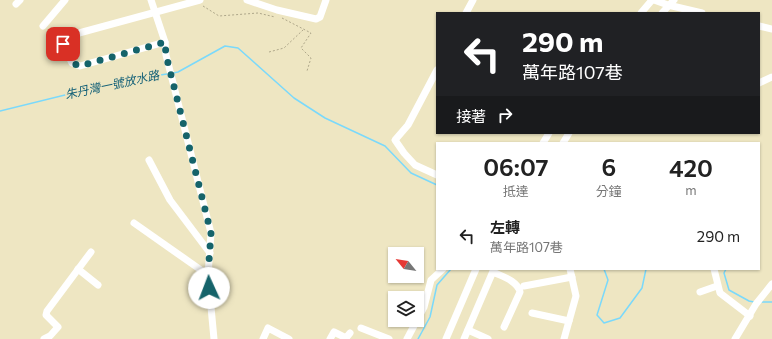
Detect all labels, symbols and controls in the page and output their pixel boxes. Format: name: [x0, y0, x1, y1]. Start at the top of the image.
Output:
text: 290 m: [522, 24, 603, 58]
pin: [46, 27, 80, 61]
icon: left: [456, 28, 508, 80]
icon: arrive: [52, 33, 74, 55]
text: 萬年路107巷: [522, 61, 623, 83]
water label: 朱丹灣一號放水路: [63, 67, 161, 101]
icon: right: [494, 104, 516, 126]
text: 接著: [456, 107, 486, 125]
text: 06:07: [483, 152, 549, 181]
text: 6: [602, 152, 616, 181]
text: 420: [669, 153, 713, 182]
text: m: [685, 182, 697, 198]
text: 抵達: [503, 183, 529, 199]
text: 分鐘: [596, 183, 622, 199]
text: 左轉: [490, 218, 520, 236]
icon: left: [456, 225, 478, 247]
text: 290 m: [697, 227, 740, 245]
text: 萬年路107巷: [490, 239, 563, 255]
north arrow: [388, 247, 424, 283]
map controls: [388, 247, 424, 327]
position arrow: [188, 267, 230, 309]
button: layers: [388, 291, 424, 327]

